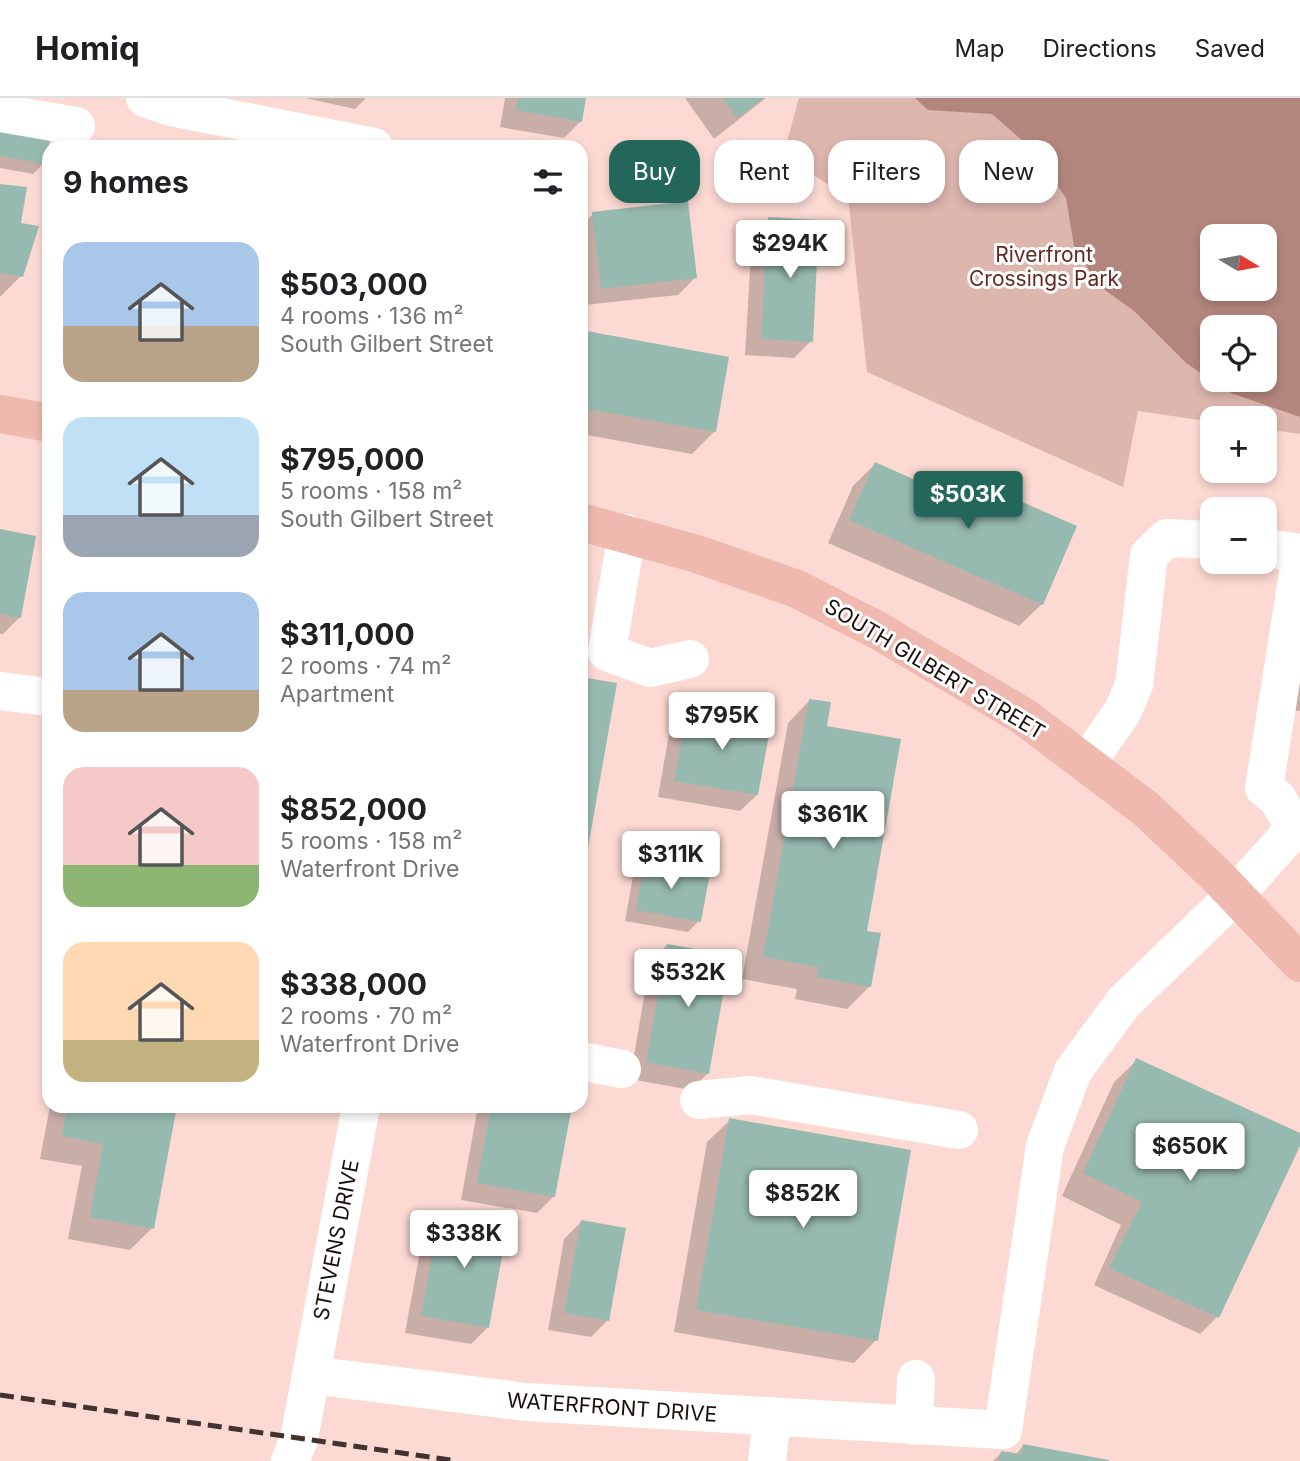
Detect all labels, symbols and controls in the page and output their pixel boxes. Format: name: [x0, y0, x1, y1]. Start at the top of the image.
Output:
text: Homiq: [35, 28, 140, 68]
text: Map: [955, 34, 1004, 63]
text: Directions: [1042, 34, 1157, 63]
text: Saved: [1195, 34, 1265, 63]
chip: Buy: [609, 140, 700, 203]
chip: Rent: [714, 140, 814, 203]
chip: Filters: [828, 140, 945, 203]
chip: New: [959, 140, 1058, 203]
icon: filters: [529, 163, 567, 201]
text: 9 homes: [63, 164, 189, 200]
pin: $294K: [741, 220, 839, 280]
north arrow: [1200, 224, 1278, 301]
map controls: [1200, 224, 1277, 574]
text: $294K: [752, 229, 828, 257]
park label: Riverfront Crossings Park: [969, 242, 1119, 291]
text: $503,000: [280, 266, 428, 302]
icon: home: [119, 270, 203, 354]
text: 4 rooms · 136 m²: [280, 302, 464, 330]
button: locate: [1200, 315, 1277, 392]
text: South Gilbert Street: [280, 330, 493, 358]
button: +: [1200, 406, 1277, 483]
text: $795,000: [280, 441, 425, 477]
icon: home: [119, 445, 203, 529]
pin: $503K: [919, 472, 1017, 531]
text: 5 rooms · 158 m²: [280, 477, 463, 505]
text: $503K: [930, 480, 1006, 508]
button: −: [1200, 497, 1277, 574]
text: South Gilbert Street: [280, 505, 493, 533]
street label: SOUTH GILBERT STREET: [821, 593, 1049, 745]
text: $311,000: [280, 616, 415, 652]
icon: home: [119, 620, 203, 704]
text: 2 rooms · 74 m²: [280, 652, 452, 680]
text: Apartment: [280, 680, 394, 708]
pin: $795K: [673, 692, 771, 752]
text: $795K: [685, 701, 759, 729]
text: $852,000: [280, 791, 427, 827]
pin: $361K: [784, 792, 882, 851]
icon: home: [119, 795, 203, 879]
text: $361K: [797, 800, 869, 828]
text: 5 rooms · 158 m²: [280, 827, 463, 855]
pin: $311K: [622, 832, 720, 891]
text: $311K: [638, 840, 704, 868]
text: Waterfront Drive: [280, 855, 459, 883]
pin: $532K: [639, 950, 737, 1009]
text: $532K: [650, 958, 726, 986]
text: $338,000: [280, 966, 427, 1002]
icon: home: [119, 970, 203, 1054]
text: 2 rooms · 70 m²: [280, 1002, 452, 1030]
text: Waterfront Drive: [280, 1030, 459, 1058]
pin: $650K: [1141, 1124, 1239, 1183]
text: $650K: [1152, 1132, 1228, 1160]
street label: STEVENS DRIVE: [308, 1157, 364, 1323]
pin: $852K: [754, 1170, 852, 1230]
text: $852K: [765, 1179, 841, 1207]
pin: $338K: [415, 1210, 513, 1270]
text: $338K: [426, 1219, 502, 1247]
street label: WATERFRONT DRIVE: [506, 1387, 718, 1427]

